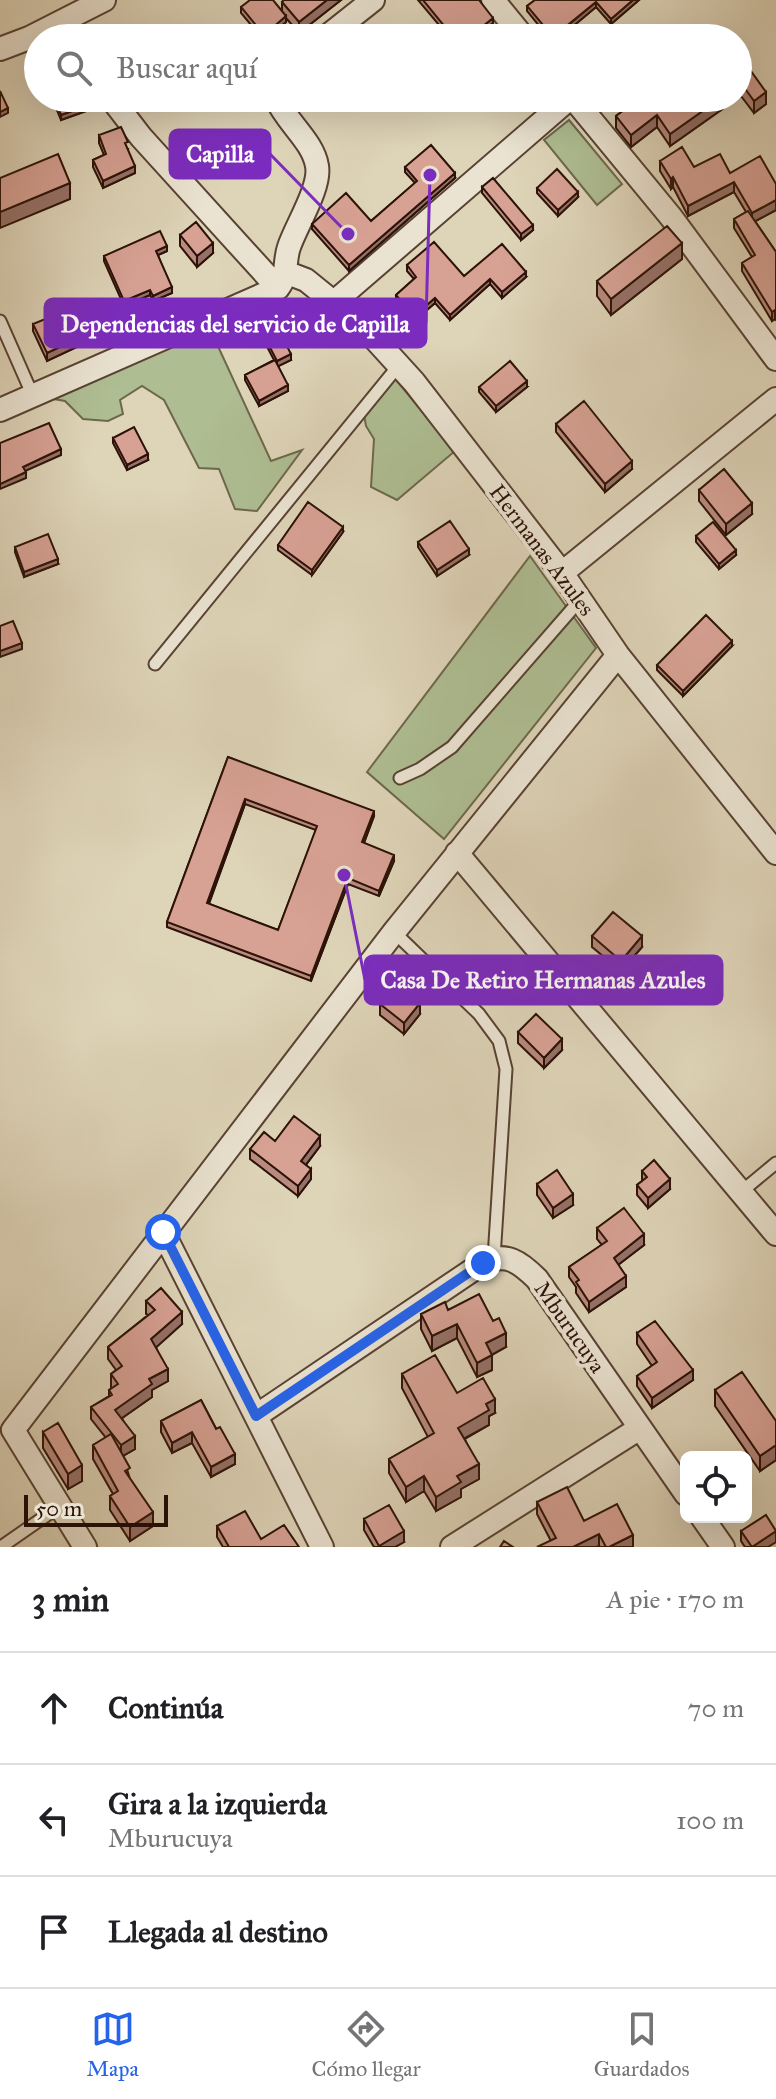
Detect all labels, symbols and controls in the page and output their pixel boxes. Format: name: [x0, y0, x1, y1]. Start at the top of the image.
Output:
search box: [24, 24, 752, 112]
icon: search: [52, 46, 96, 90]
text: Buscar aquí: [116, 50, 257, 86]
callout: Capilla: [170, 130, 270, 178]
text: Capilla: [186, 139, 255, 169]
callout: Dependencias del servicio de Capilla: [45, 299, 426, 347]
text: Dependencias del servicio de Capilla: [60, 309, 410, 339]
street label: Hermanas Azules: [484, 479, 600, 621]
callout: Casa De Retiro Hermanas Azules: [365, 956, 722, 1004]
text: Casa De Retiro Hermanas Azules: [381, 965, 706, 995]
route start: [145, 1214, 181, 1250]
route end: [465, 1245, 501, 1281]
street label: Mburucuya: [529, 1276, 612, 1379]
map controls: [680, 1451, 752, 1523]
button: locate: [680, 1451, 752, 1523]
scale bar: [24, 1491, 168, 1527]
text: 50 m: [36, 1495, 82, 1522]
text: 3 min: [32, 1579, 109, 1620]
text: A pie · 170 m: [606, 1583, 744, 1615]
icon: ahead: [32, 1686, 76, 1730]
text: Continúa: [108, 1690, 224, 1726]
text: 70 m: [688, 1692, 744, 1724]
text: Gira a la izquierda: [108, 1786, 327, 1822]
icon: left: [32, 1798, 76, 1842]
text: 100 m: [676, 1804, 744, 1836]
text: Mburucuya: [108, 1822, 233, 1854]
icon: arrive: [32, 1910, 76, 1954]
text: Llegada al destino: [108, 1914, 328, 1950]
tab: Mapa: [86, 2007, 139, 2082]
tab: Cómo llegar: [312, 2007, 421, 2082]
tab: Guardados: [594, 2007, 690, 2082]

